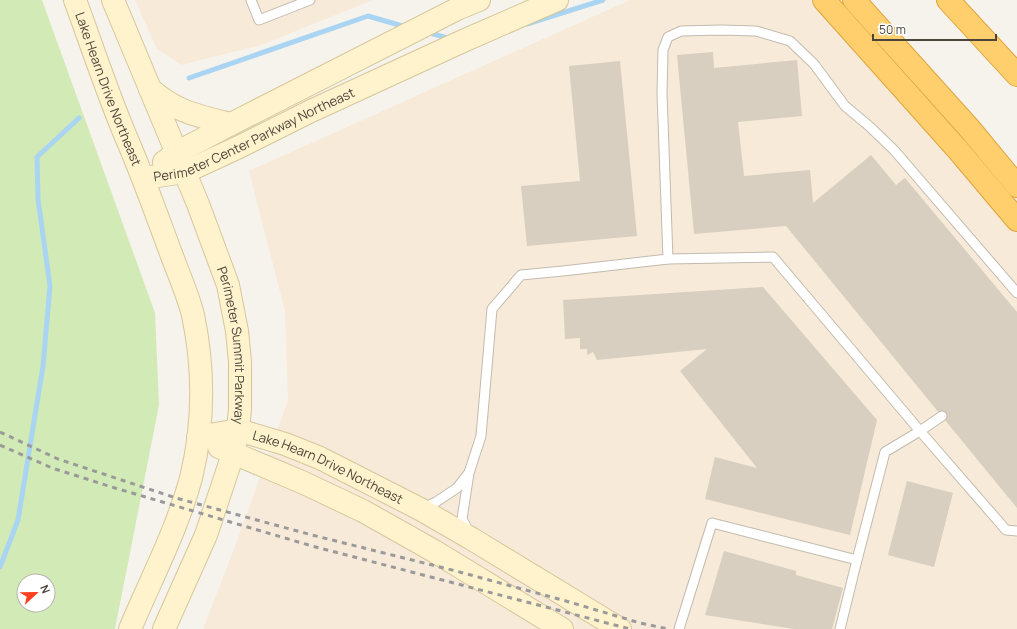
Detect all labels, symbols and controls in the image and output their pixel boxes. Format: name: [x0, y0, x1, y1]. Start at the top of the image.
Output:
street label: Lake Hearn Drive Northeast: [71, 10, 146, 168]
scale bar: [873, 16, 996, 42]
text: 50 m: [879, 21, 906, 38]
street label: Perimeter Center Parkway Northeast: [152, 83, 357, 186]
street label: Perimeter Summit Parkway: [213, 264, 249, 425]
street label: Lake Hearn Drive Northeast: [251, 426, 406, 508]
north arrow: [16, 573, 56, 613]
text: N: [37, 583, 54, 596]

